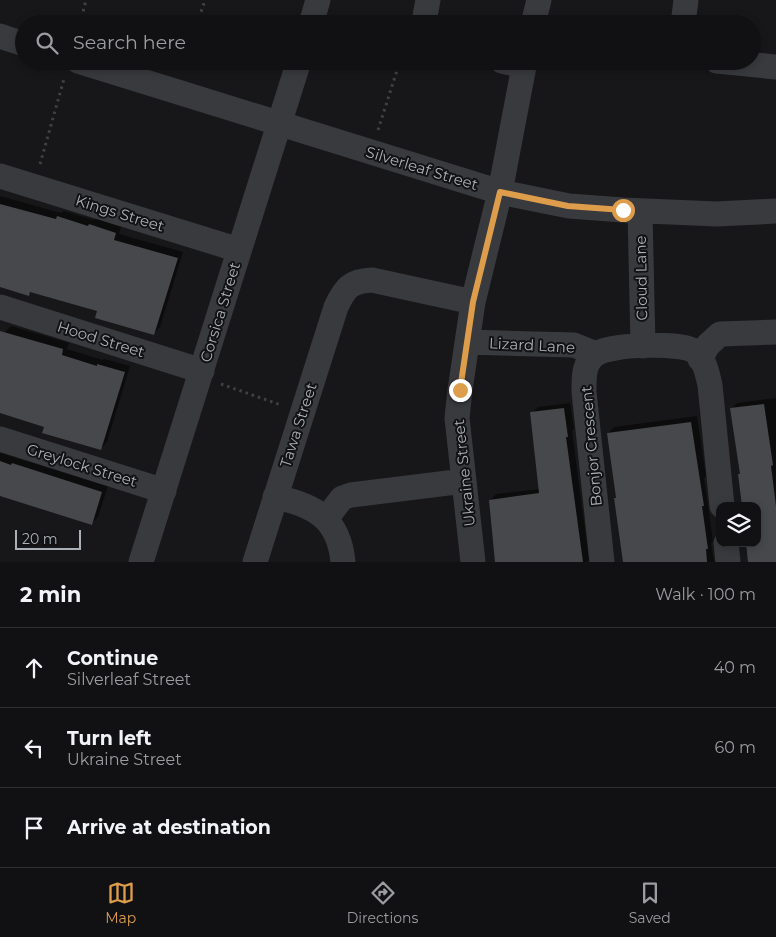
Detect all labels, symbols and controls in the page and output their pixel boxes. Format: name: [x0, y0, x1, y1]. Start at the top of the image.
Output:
search box: [15, 15, 761, 70]
icon: search: [33, 29, 61, 57]
text: Search here: [73, 31, 186, 54]
street label: Silverleaf Street: [364, 142, 480, 194]
street label: Kings Street: [73, 191, 167, 235]
route start: [612, 199, 635, 222]
street label: Cloud Lane: [631, 235, 651, 321]
street label: Corsica Street: [196, 260, 244, 364]
street label: Hood Street: [55, 317, 147, 361]
street label: Lizard Lane: [488, 333, 576, 357]
route end: [449, 379, 472, 402]
street label: Tawa Street: [275, 380, 321, 470]
street label: Bonjor Crescent: [576, 385, 606, 507]
street label: Ukraine Street: [449, 419, 479, 527]
street label: Greylock Street: [24, 439, 140, 491]
map controls: [716, 502, 761, 547]
button: layers: [716, 502, 761, 547]
scale bar: [15, 527, 81, 550]
text: 20 m: [22, 530, 58, 548]
text: 2 min: [20, 582, 81, 607]
text: Walk · 100 m: [655, 585, 756, 604]
text: Continue: [67, 647, 158, 670]
icon: ahead: [20, 654, 48, 682]
text: 40 m: [714, 658, 756, 677]
text: Silverleaf Street: [67, 670, 191, 689]
text: Turn left: [67, 727, 152, 750]
icon: left: [20, 734, 48, 762]
text: 60 m: [714, 738, 756, 757]
text: Ukraine Street: [67, 750, 182, 769]
icon: arrive: [20, 814, 48, 842]
text: Arrive at destination: [67, 816, 271, 839]
tab: Map: [105, 879, 136, 927]
tab: Directions: [347, 879, 418, 927]
tab: Saved: [629, 879, 671, 927]

